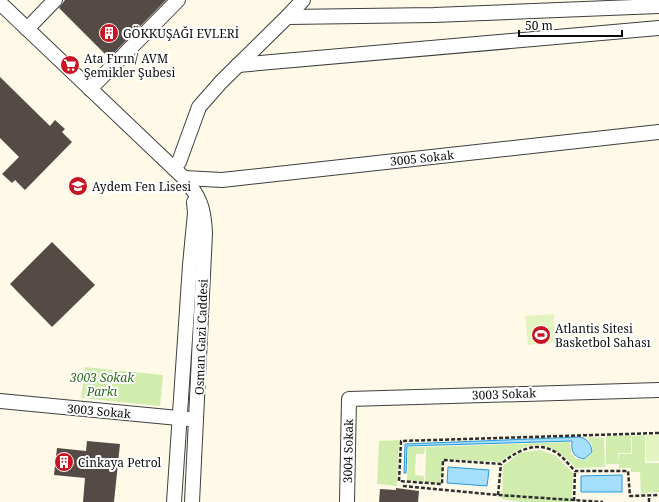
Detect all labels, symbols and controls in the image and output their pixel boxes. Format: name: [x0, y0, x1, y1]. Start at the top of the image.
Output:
scale bar: [519, 12, 622, 38]
text: 50 m: [525, 17, 553, 34]
building icon: GÖKKUŞAĞI EVLERİ: [98, 22, 120, 44]
place label: GÖKKUŞAĞI EVLERİ: [123, 25, 239, 42]
place label: Ata Fırın/ AVM Şemikler Şubesi: [84, 50, 175, 81]
supermarket icon: Ata Fırın/ AVM Şemikler Şubesi: [59, 54, 81, 76]
street label: 3005 Sokak: [389, 146, 456, 170]
school or university icon: Aydem Fen Lisesi: [67, 175, 89, 197]
place label: Aydem Fen Lisesi: [92, 178, 191, 195]
street label: Osman Gazi Caddesi: [190, 278, 212, 395]
place label: Atlantis Sitesi Basketbol Sahası: [555, 320, 651, 351]
sports icon: Atlantis Sitesi Basketbol Sahası: [530, 324, 552, 346]
park label: 3003 Sokak Parkı: [69, 369, 135, 400]
street label: 3003 Sokak: [472, 384, 537, 404]
street label: 3003 Sokak: [66, 400, 133, 422]
street label: 3004 Sokak: [339, 418, 357, 483]
building icon: Cinkaya Petrol: [53, 451, 75, 473]
place label: Cinkaya Petrol: [78, 454, 162, 471]

